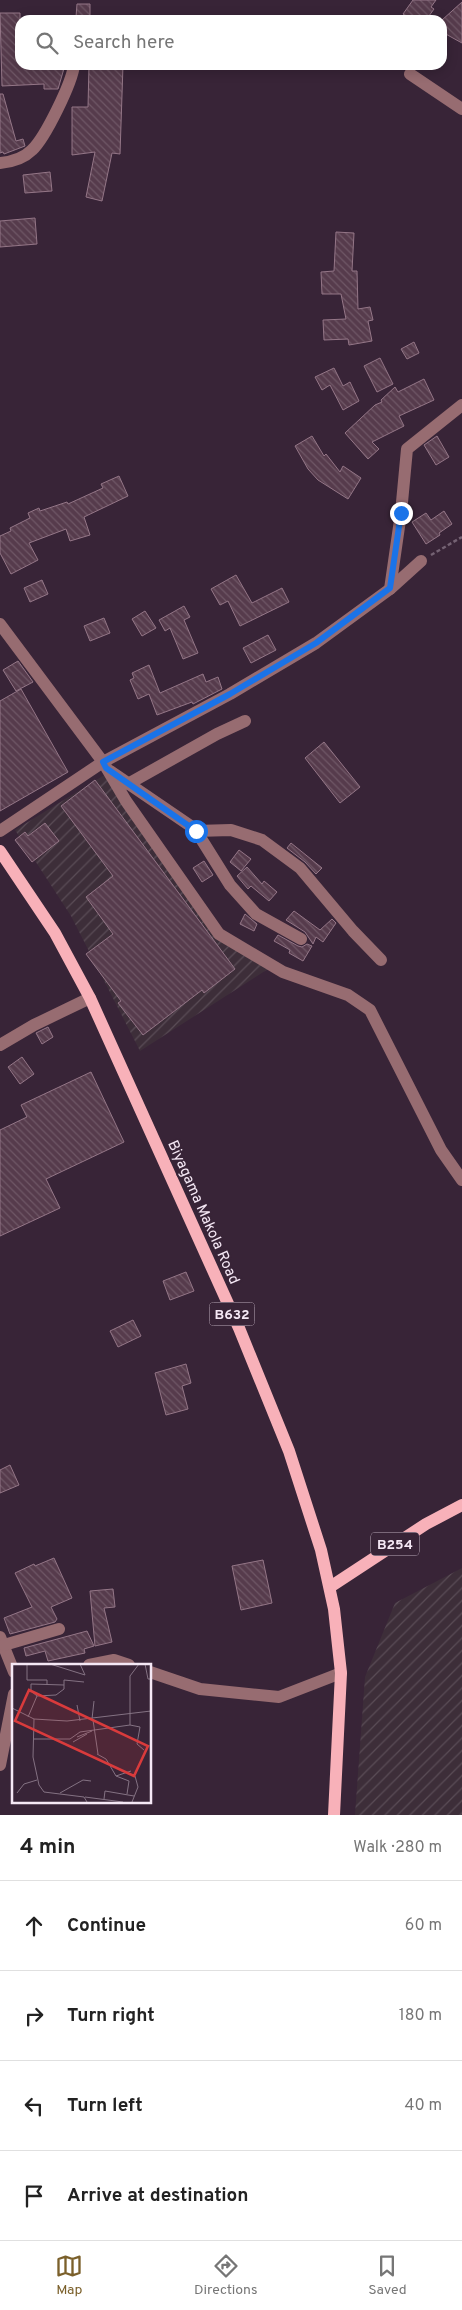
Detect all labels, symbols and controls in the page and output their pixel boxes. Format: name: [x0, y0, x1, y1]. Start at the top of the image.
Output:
search box: [15, 15, 447, 70]
icon: search: [33, 29, 61, 57]
text: Search here: [73, 31, 175, 55]
route end: [390, 502, 413, 525]
route start: [185, 820, 208, 843]
street label: Biyagama Makola Road: [162, 1138, 243, 1288]
road number: B632: [210, 1302, 254, 1326]
road number: B254: [371, 1532, 419, 1556]
inset map: [12, 1664, 151, 1802]
text: 4 min: [20, 1834, 76, 1861]
text: Walk · 280 m: [353, 1838, 442, 1858]
icon: ahead: [20, 1912, 48, 1940]
text: Continue: [67, 1914, 146, 1938]
text: 60 m: [405, 1916, 442, 1936]
icon: right: [20, 2002, 48, 2030]
text: Turn right: [67, 2004, 155, 2028]
text: 180 m: [399, 2006, 442, 2026]
icon: left: [20, 2092, 48, 2120]
text: Turn left: [67, 2094, 143, 2118]
text: 40 m: [404, 2096, 442, 2116]
icon: arrive: [20, 2182, 48, 2210]
text: Arrive at destination: [67, 2184, 248, 2208]
tab: Map: [55, 2252, 83, 2299]
tab: Directions: [194, 2252, 258, 2299]
tab: Saved: [368, 2252, 407, 2299]

